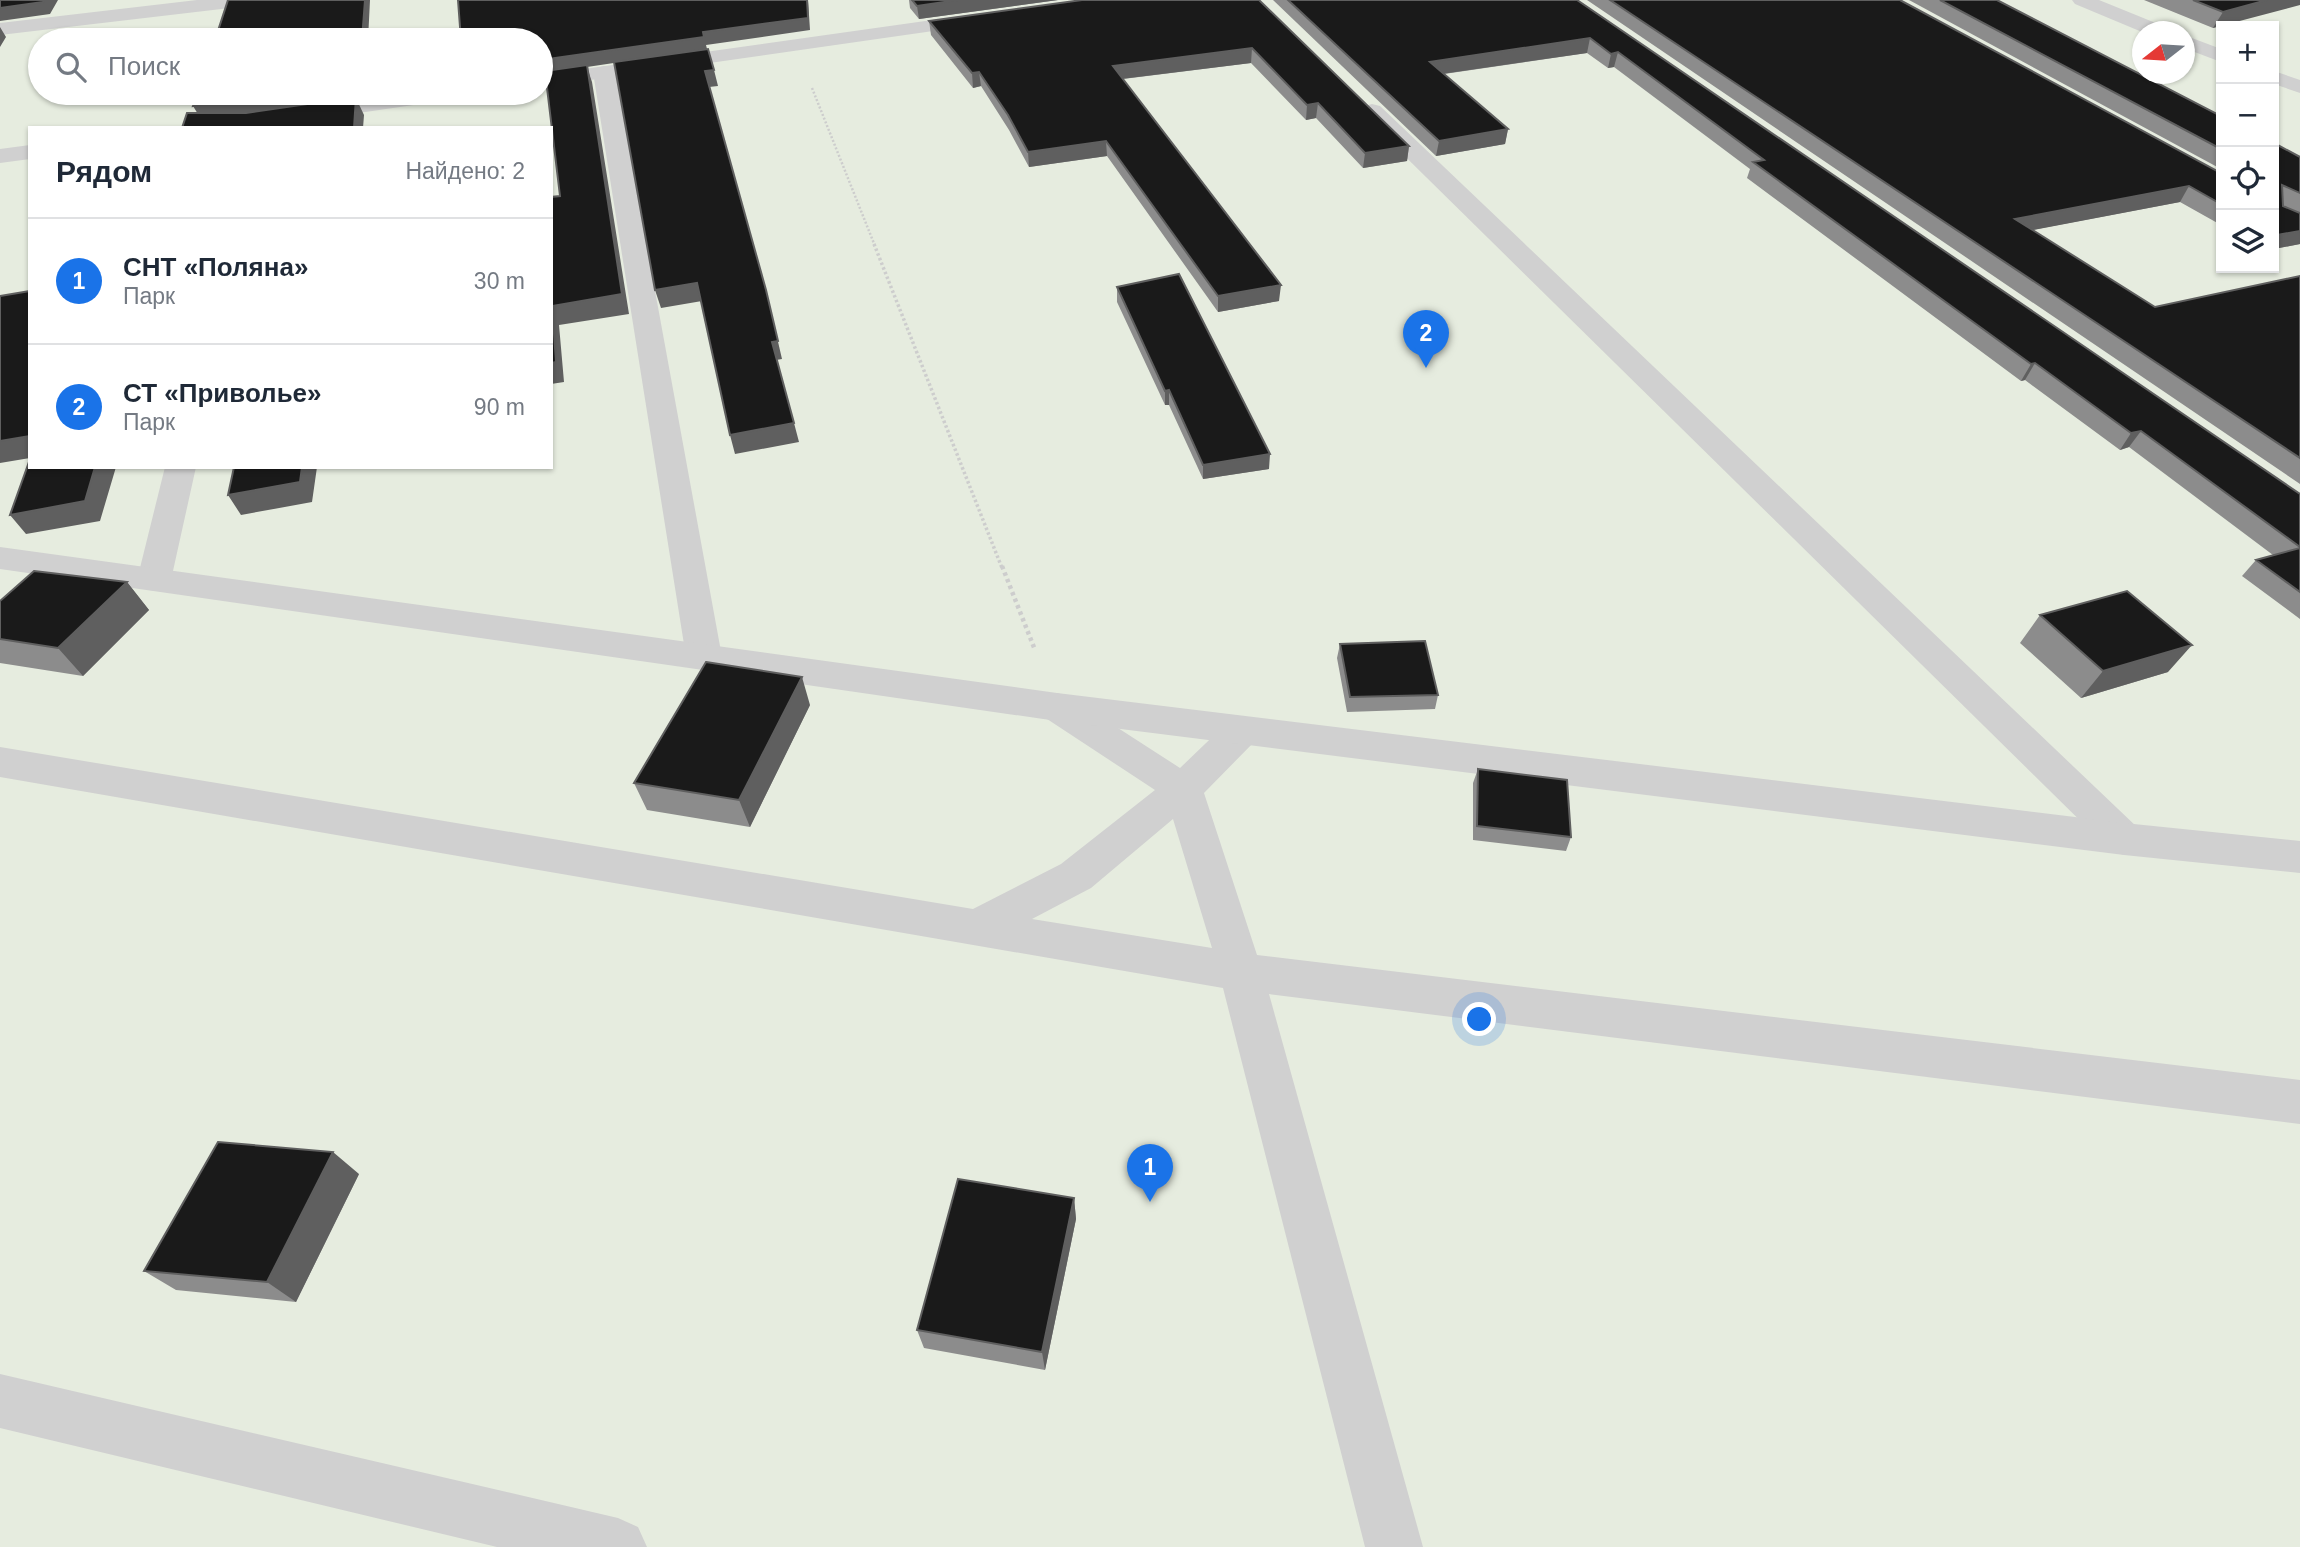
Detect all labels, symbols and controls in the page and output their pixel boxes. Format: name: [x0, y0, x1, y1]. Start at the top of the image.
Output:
north arrow: [2132, 21, 2195, 84]
map controls: [2216, 21, 2279, 273]
button: +: [2216, 21, 2279, 84]
search box: [28, 28, 553, 105]
icon: search: [52, 48, 90, 86]
text: Поиск: [108, 51, 180, 81]
button: −: [2216, 84, 2279, 147]
button: locate: [2216, 147, 2279, 210]
text: Рядом: [56, 155, 152, 188]
text: Найдено: 2: [405, 158, 525, 184]
button: layers: [2216, 210, 2279, 273]
text: СНТ «Поляна»: [123, 252, 308, 282]
text: 1: [73, 268, 85, 294]
text: 30 m: [474, 268, 525, 294]
text: Парк: [123, 283, 175, 309]
pin: 2: [1403, 310, 1449, 368]
text: СТ «Приволье»: [123, 378, 322, 408]
text: 2: [73, 394, 85, 420]
text: 90 m: [474, 394, 525, 420]
text: Парк: [123, 409, 175, 435]
your location: [1462, 1002, 1496, 1036]
pin: 1: [1127, 1144, 1173, 1202]

